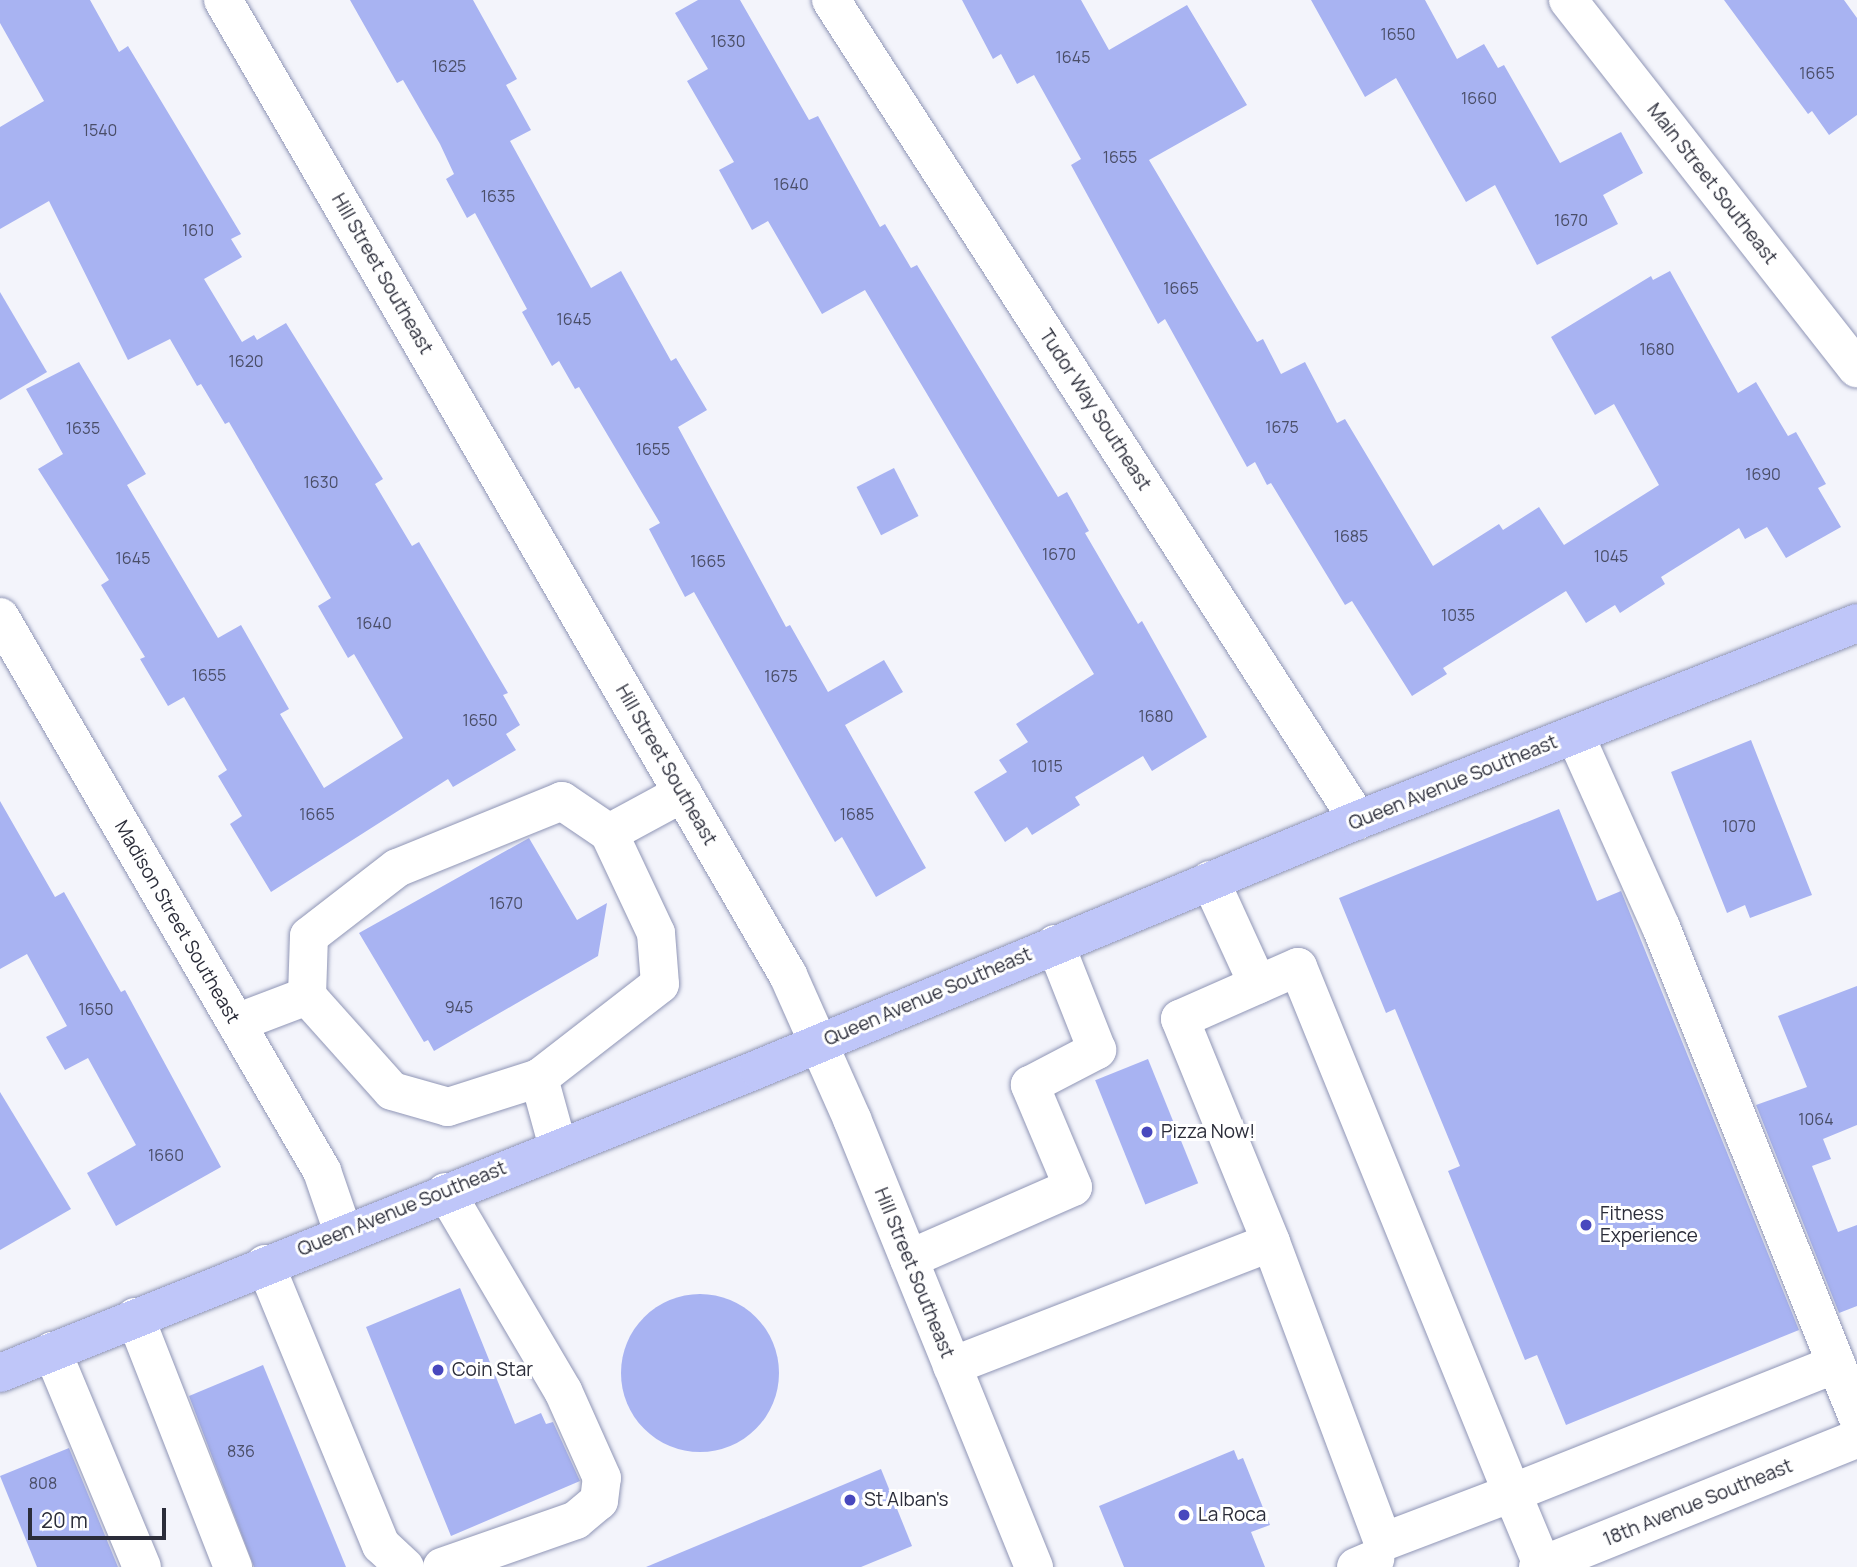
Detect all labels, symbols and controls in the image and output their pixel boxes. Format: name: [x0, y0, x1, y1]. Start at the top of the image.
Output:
house number: 1650: [1380, 24, 1416, 44]
house number: 1630: [711, 31, 745, 51]
house number: 1645: [1056, 47, 1090, 67]
house number: 1625: [432, 56, 466, 76]
house number: 1665: [1799, 63, 1835, 83]
house number: 1660: [1461, 88, 1497, 108]
street label: Main Street Southeast: [1642, 99, 1782, 269]
house number: 1540: [83, 120, 117, 140]
house number: 1655: [1103, 147, 1137, 167]
house number: 1640: [773, 174, 809, 194]
house number: 1635: [481, 186, 515, 206]
street label: Hill Street Southeast: [327, 190, 437, 358]
house number: 1670: [1554, 210, 1588, 230]
house number: 1610: [182, 220, 214, 240]
house number: 1665: [1163, 278, 1199, 298]
house number: 1645: [557, 309, 591, 329]
street label: Tudor Way Southeast: [1034, 325, 1156, 495]
house number: 1680: [1639, 339, 1675, 359]
house number: 1620: [228, 351, 264, 371]
house number: 1675: [1265, 417, 1299, 437]
house number: 1635: [66, 418, 100, 438]
house number: 1655: [636, 439, 670, 459]
house number: 1690: [1745, 464, 1781, 484]
house number: 1630: [304, 472, 338, 492]
house number: 1685: [1334, 526, 1368, 546]
house number: 1670: [1042, 544, 1076, 564]
house number: 1045: [1594, 546, 1628, 566]
house number: 1645: [116, 548, 150, 568]
house number: 1665: [690, 551, 726, 571]
house number: 1035: [1441, 605, 1475, 625]
house number: 1640: [356, 613, 392, 633]
house number: 1655: [192, 665, 226, 685]
house number: 1675: [764, 666, 798, 686]
street label: Hill Street Southeast: [611, 681, 721, 849]
house number: 1680: [1138, 706, 1174, 726]
house number: 1650: [462, 710, 498, 730]
street label: Queen Avenue Southeast: [1345, 731, 1561, 835]
house number: 1015: [1031, 756, 1063, 776]
house number: 1665: [299, 804, 335, 824]
house number: 1685: [840, 804, 874, 824]
house number: 1070: [1722, 816, 1756, 836]
street label: Madison Street Southeast: [110, 817, 244, 1027]
house number: 1670: [489, 893, 523, 913]
street label: Queen Avenue Southeast: [821, 943, 1035, 1051]
house number: 945: [445, 997, 473, 1017]
house number: 1650: [78, 999, 114, 1019]
house number: 1064: [1798, 1109, 1834, 1129]
place label: Pizza Now!: [1161, 1121, 1255, 1143]
marker: Pizza Now!: [1139, 1124, 1155, 1140]
house number: 1660: [148, 1145, 184, 1165]
street label: Queen Avenue Southeast: [294, 1157, 510, 1261]
street label: Hill Street Southeast: [869, 1184, 959, 1362]
place label: Fitness Experience: [1600, 1203, 1698, 1247]
marker: Fitness Experience: [1578, 1217, 1594, 1233]
place label: Coin Star: [452, 1359, 533, 1381]
marker: Coin Star: [430, 1362, 446, 1378]
house number: 836: [227, 1441, 255, 1461]
street label: 18th Avenue Southeast: [1600, 1455, 1796, 1551]
house number: 808: [29, 1473, 57, 1493]
place label: St Alban's: [864, 1489, 948, 1511]
marker: St Alban's: [842, 1492, 858, 1508]
scale bar: [32, 1494, 170, 1538]
place label: La Roca: [1198, 1504, 1266, 1526]
text: 20 m: [41, 1506, 88, 1534]
marker: La Roca: [1176, 1507, 1192, 1523]

